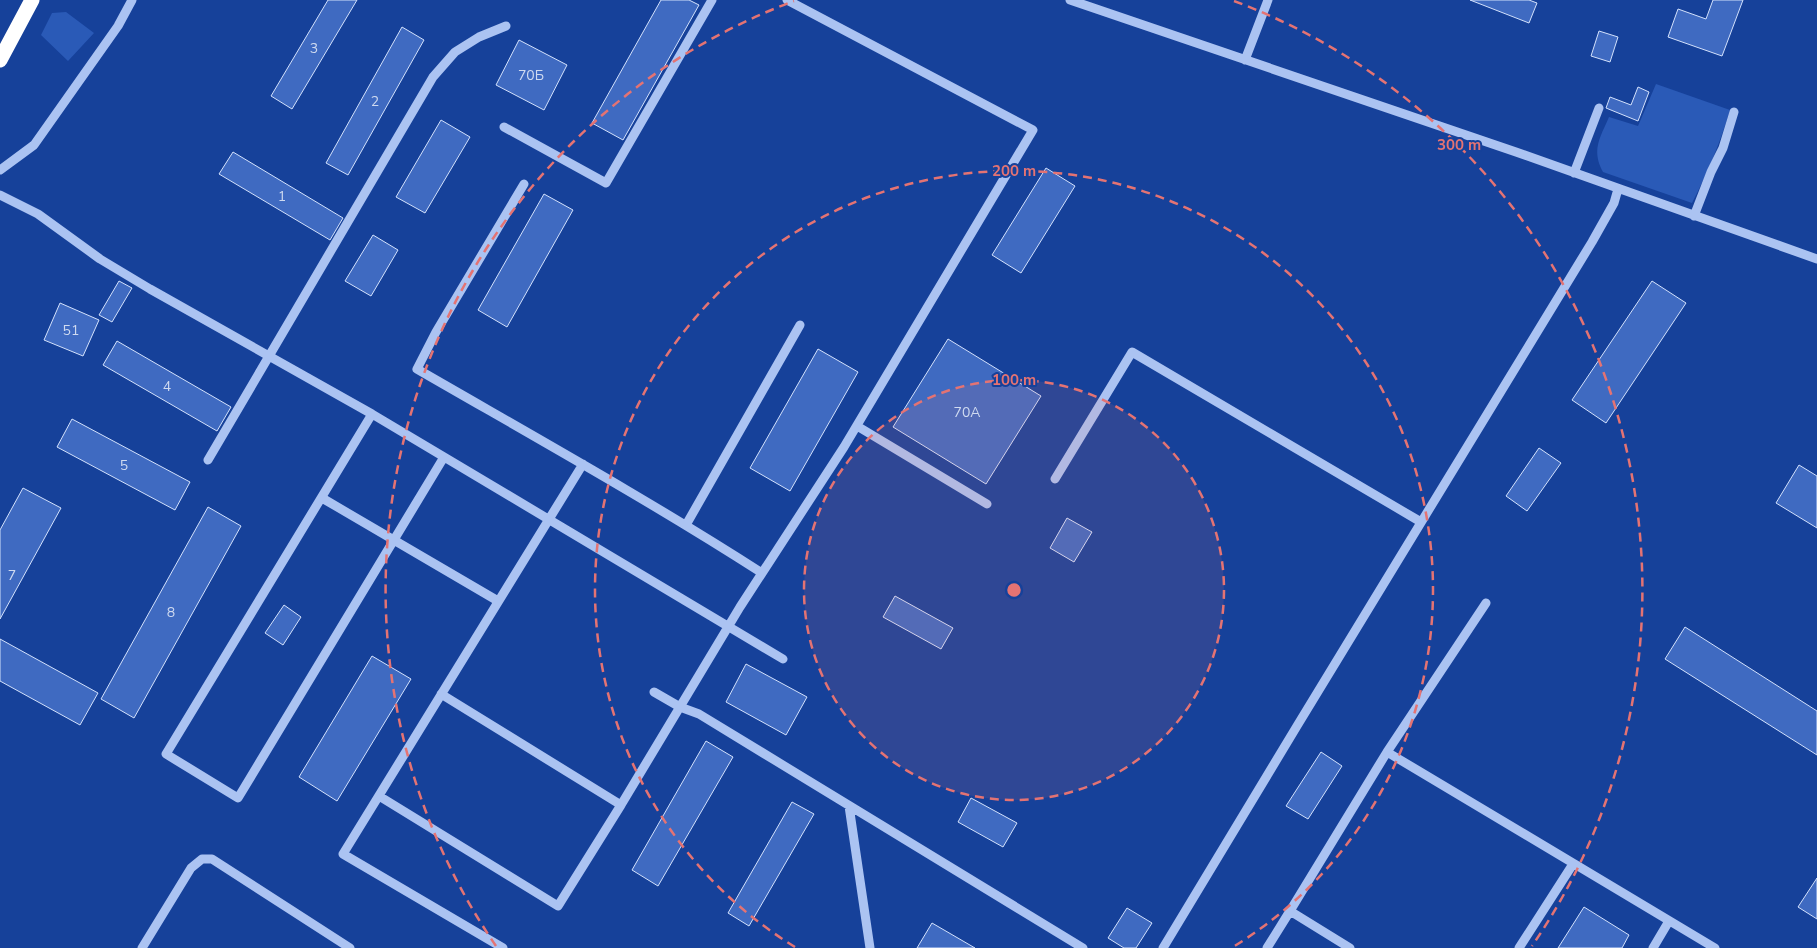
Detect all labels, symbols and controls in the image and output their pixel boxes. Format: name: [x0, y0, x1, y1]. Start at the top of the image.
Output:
house number: 3: [310, 39, 318, 58]
house number: 70Б: [518, 66, 544, 85]
house number: 2: [371, 92, 379, 111]
text: 300 m: [1437, 135, 1481, 155]
text: 200 m: [992, 161, 1036, 181]
house number: 1: [278, 187, 286, 206]
house number: 51: [63, 321, 79, 340]
text: 100 m: [992, 370, 1036, 390]
house number: 4: [163, 377, 171, 396]
house number: 70А: [953, 403, 981, 422]
house number: 5: [120, 456, 128, 475]
house number: 7: [8, 566, 16, 585]
centre of rings: [1005, 581, 1023, 599]
house number: 8: [167, 603, 175, 622]

